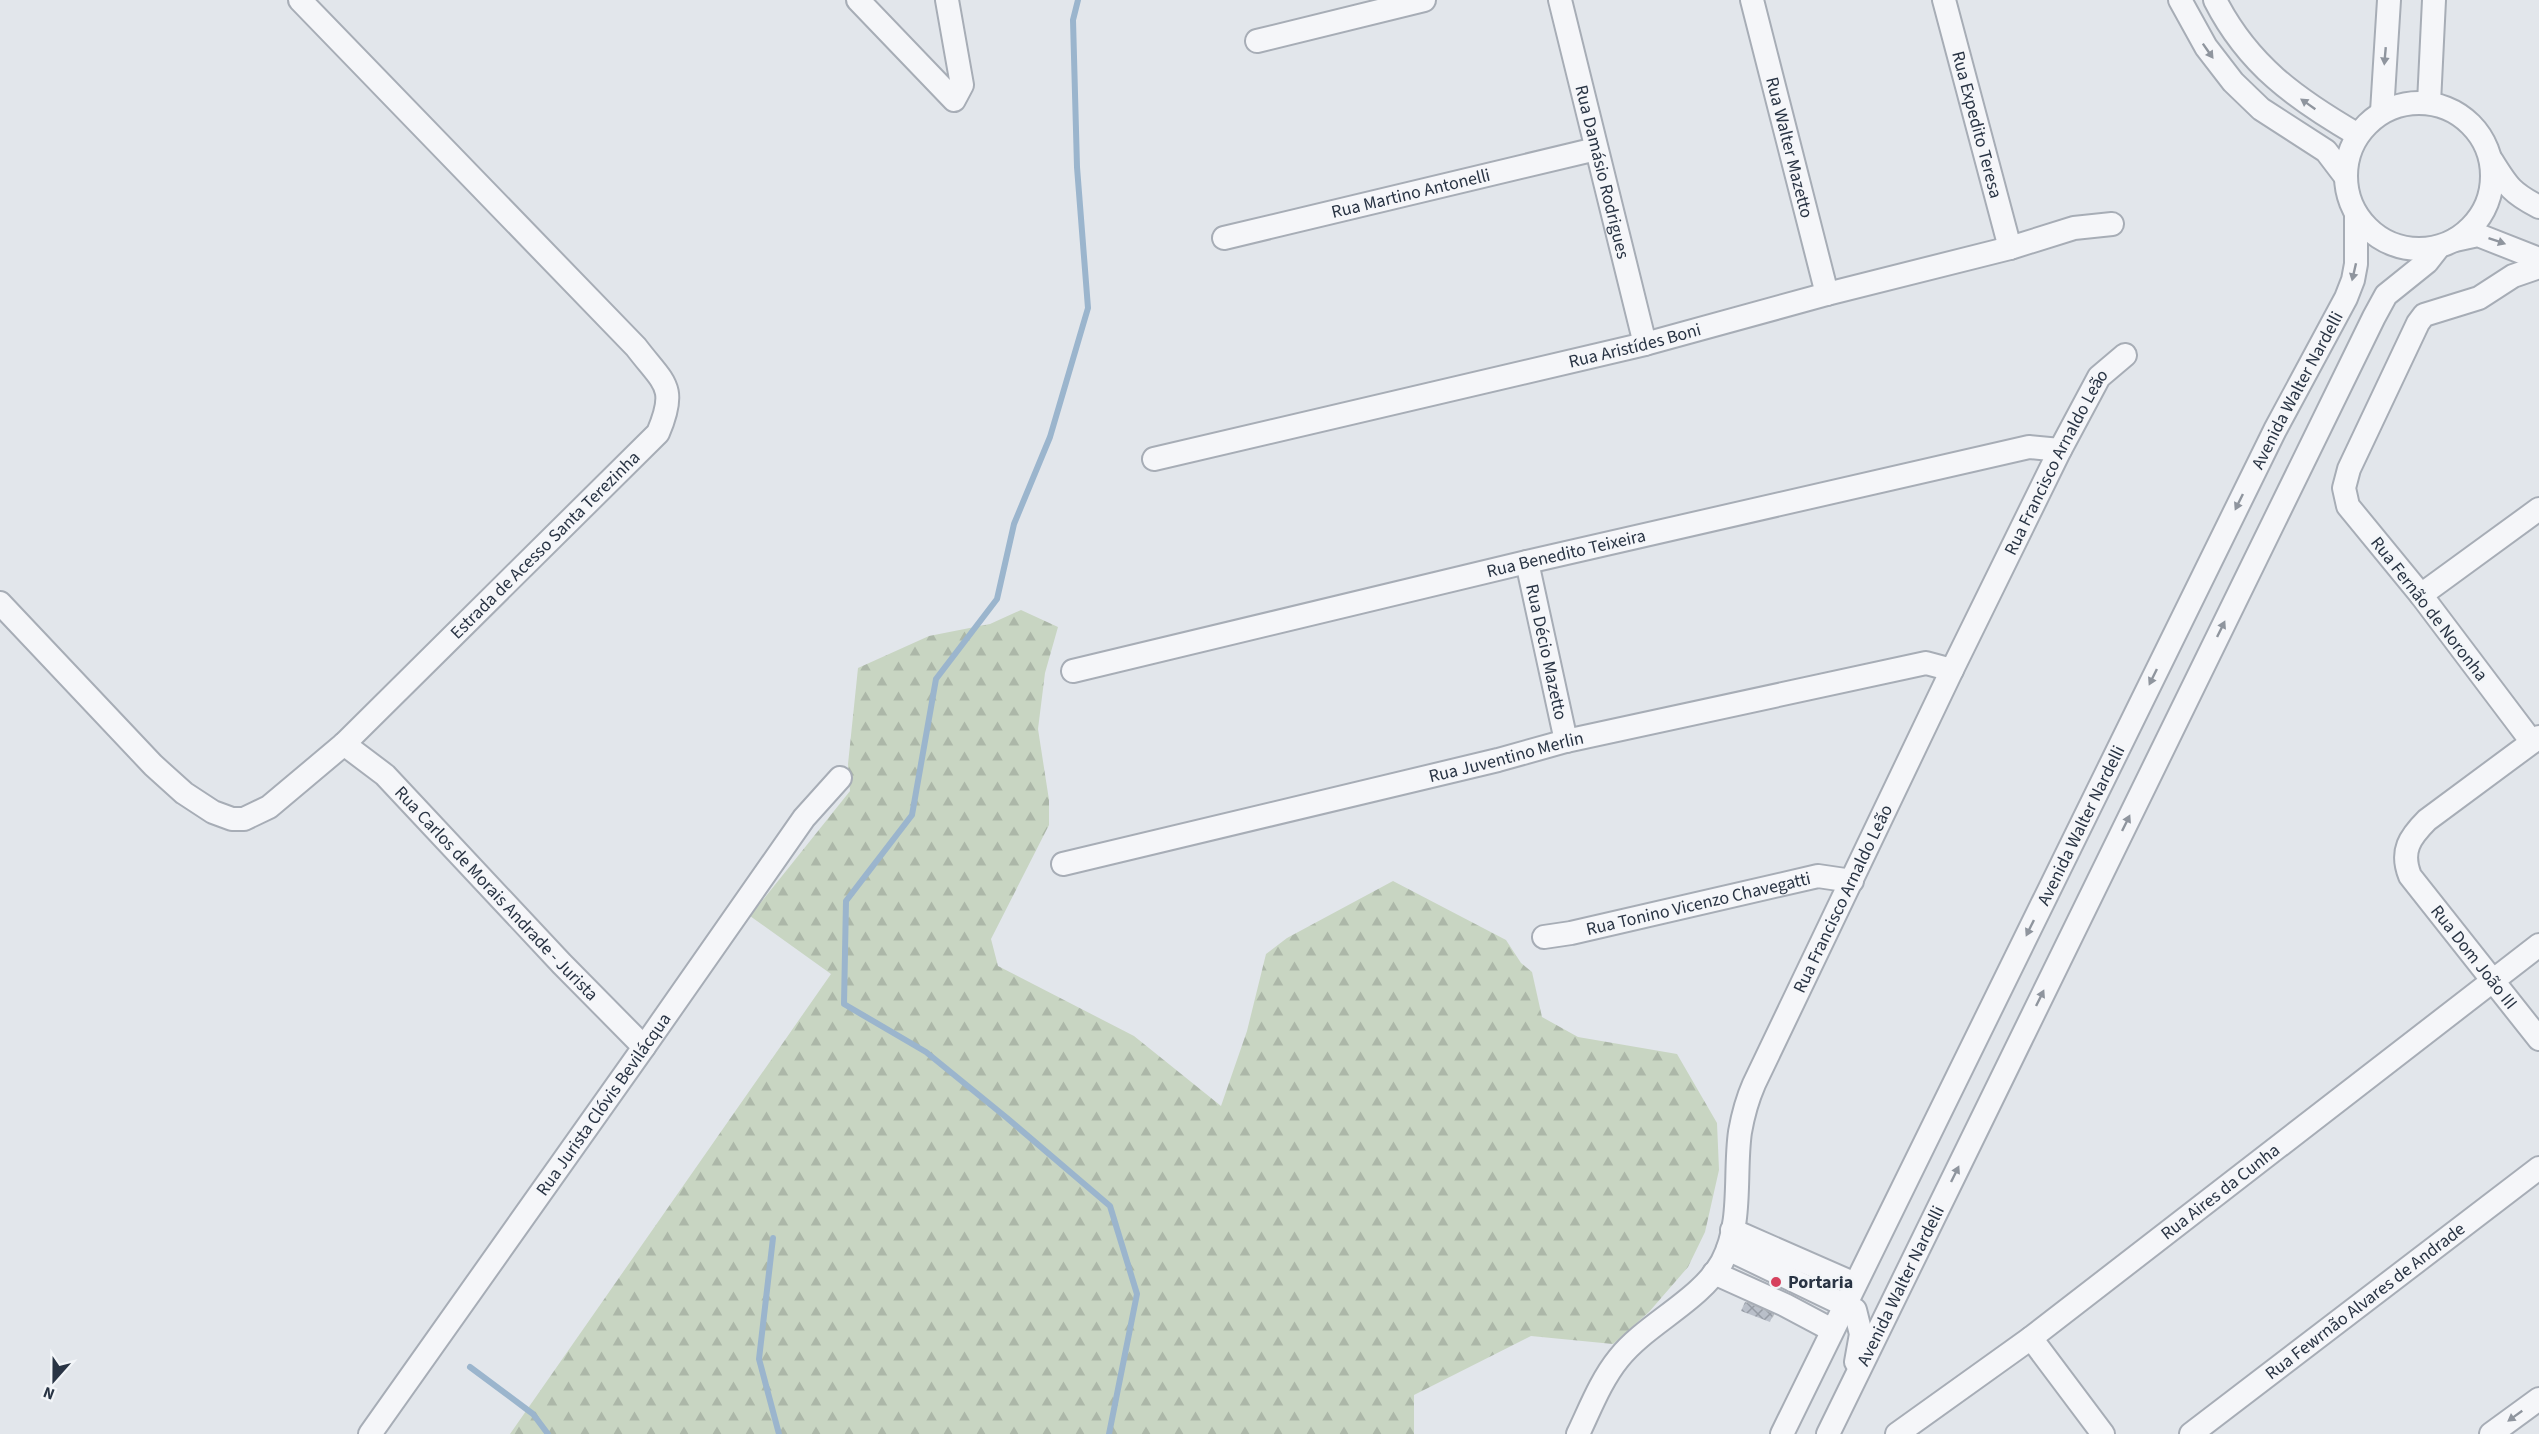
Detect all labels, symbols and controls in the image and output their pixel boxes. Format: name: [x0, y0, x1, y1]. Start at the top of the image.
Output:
one-way arrow: [2203, 42, 2214, 59]
one-way arrow: [2380, 47, 2390, 66]
street label: Rua Expedito Teresa: [1946, 48, 2009, 201]
street label: Rua Walter Mazetto: [1760, 74, 1820, 220]
street label: Rua Damásio Rodrigues: [1569, 82, 1636, 261]
one-way arrow: [2300, 98, 2316, 110]
street label: Rua Martino Antonelli: [1329, 162, 1493, 224]
one-way arrow: [2488, 237, 2506, 247]
one-way arrow: [2349, 263, 2358, 282]
street label: Avenida Walter Nardelli: [2245, 307, 2349, 473]
street label: Rua Aristídes Boni: [1566, 317, 1704, 374]
street label: Rua Francisco Arnaldo Leão: [1998, 362, 2113, 559]
street label: Estrada de Acesso Santa Terezinha: [444, 445, 645, 645]
one-way arrow: [2235, 494, 2244, 511]
street label: Rua Benedito Teixeira: [1484, 523, 1648, 584]
street label: Rua Fernão de Noronha: [2365, 531, 2493, 687]
street label: Rua Décio Mazetto: [1520, 582, 1574, 722]
one-way arrow: [2216, 621, 2226, 638]
one-way arrow: [2149, 669, 2158, 686]
street label: Rua Juventino Merlin: [1426, 725, 1586, 789]
street label: Avenida Walter Nardelli: [2031, 741, 2131, 910]
street label: Rua Carlos de Morais Andrade - Jurista: [389, 780, 604, 1006]
street label: Rua Francisco Arnaldo Leão: [1787, 800, 1898, 997]
one-way arrow: [2121, 815, 2130, 832]
street label: Rua Tonino Vicenzo Chavegatti: [1584, 866, 1813, 942]
street label: Rua Dom João III: [2425, 900, 2523, 1015]
one-way arrow: [2025, 919, 2035, 936]
one-way arrow: [2035, 990, 2045, 1007]
street label: Rua Jurista Clóvis Bevilácqua: [530, 1008, 677, 1201]
street label: Rua Aires da Cunha: [2155, 1138, 2285, 1246]
one-way arrow: [1950, 1165, 1959, 1182]
street label: Avenida Walter Nardelli: [1851, 1201, 1950, 1370]
street label: Rua Fewrnão Alvares de Andrade: [2260, 1216, 2470, 1386]
place label: Portaria: [1788, 1270, 1853, 1295]
marker: Portaria: [1769, 1275, 1783, 1289]
north arrow: [24, 1350, 84, 1410]
text: N: [40, 1381, 58, 1405]
one-way arrow: [2507, 1410, 2523, 1423]

